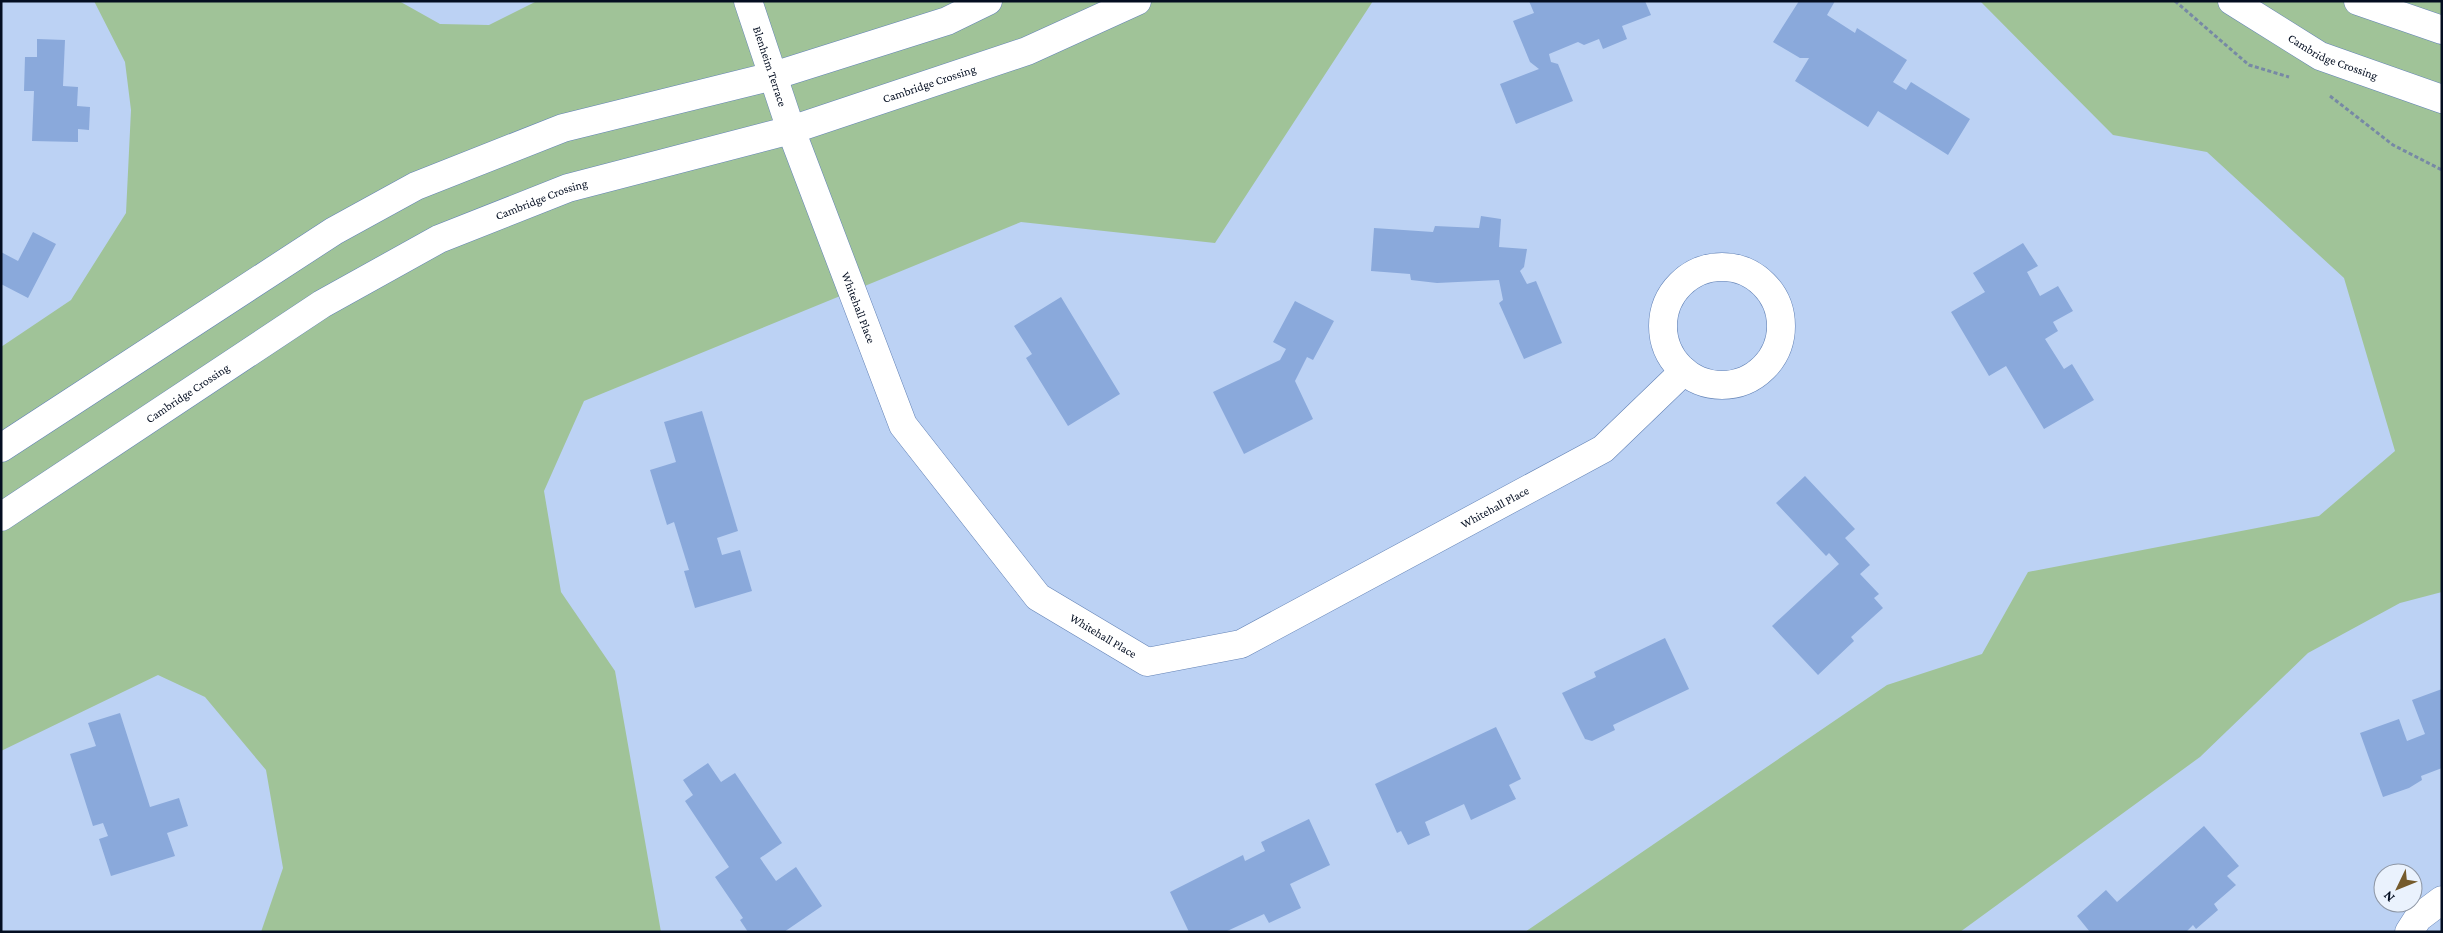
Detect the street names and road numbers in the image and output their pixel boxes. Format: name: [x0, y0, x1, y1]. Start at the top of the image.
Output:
street label: Blenheim Terrace: [750, 25, 790, 108]
street label: Cambridge Crossing: [2285, 31, 2380, 83]
street label: Cambridge Crossing: [881, 62, 978, 106]
street label: Cambridge Crossing: [493, 176, 589, 223]
street label: Whitehall Place: [839, 270, 878, 345]
street label: Cambridge Crossing: [143, 360, 232, 426]
street label: Whitehall Place: [1458, 483, 1531, 531]
street label: Whitehall Place: [1067, 611, 1139, 661]

